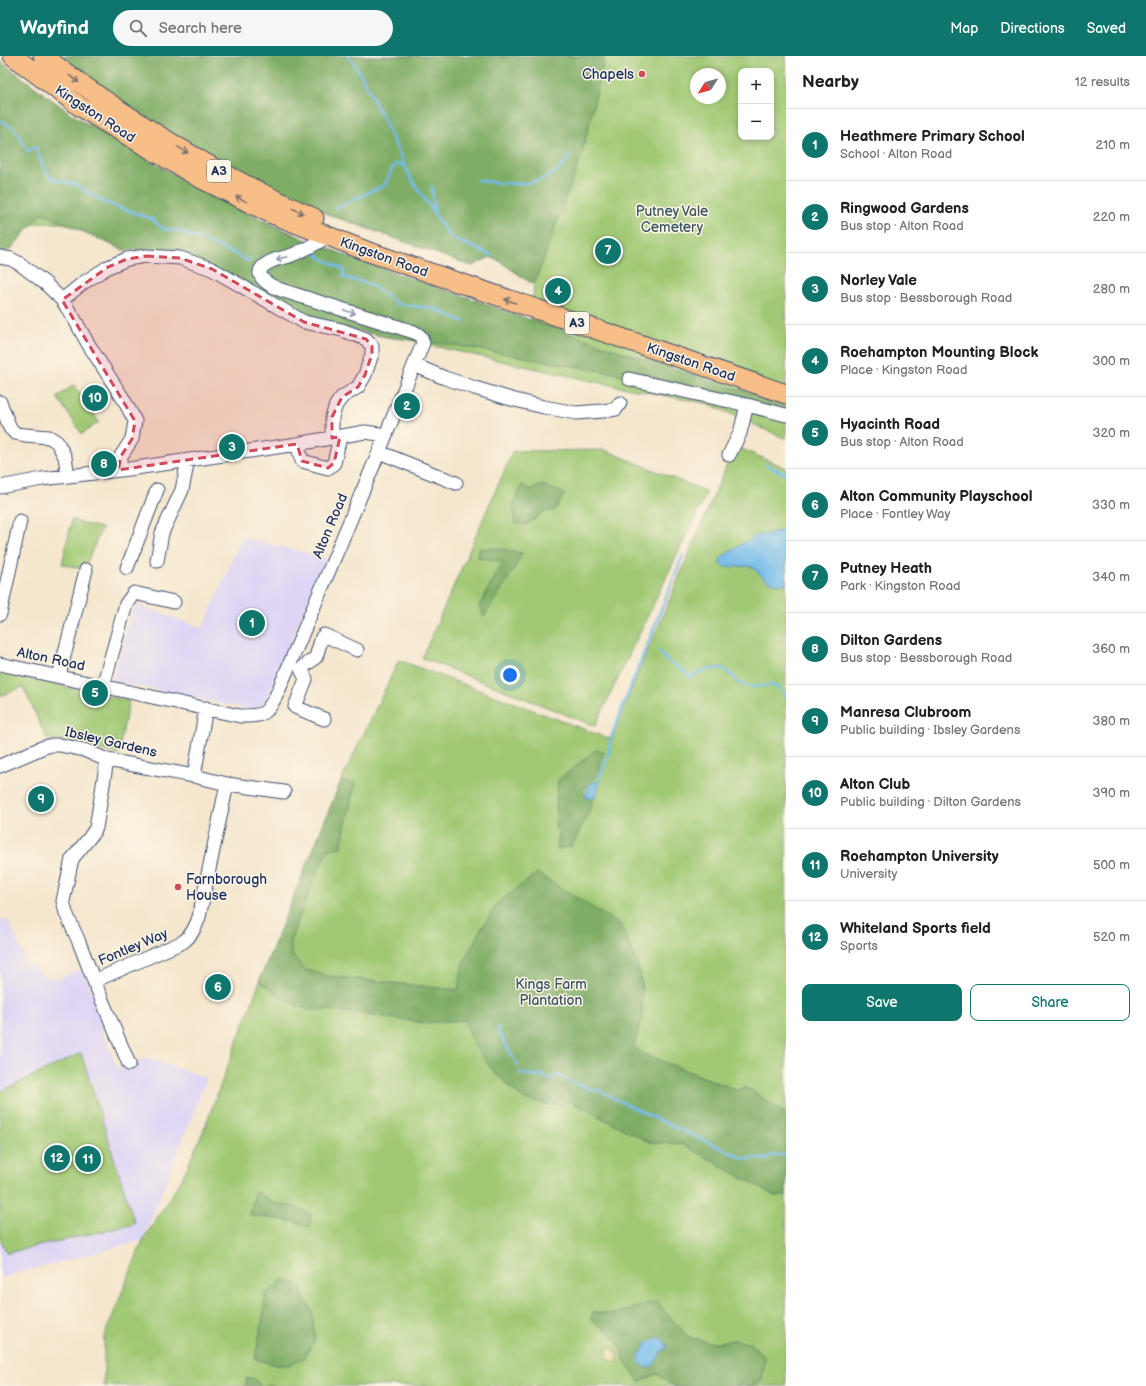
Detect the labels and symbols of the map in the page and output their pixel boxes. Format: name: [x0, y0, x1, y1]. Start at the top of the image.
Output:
place label: Chapels: [582, 66, 634, 83]
north arrow: [690, 68, 726, 104]
marker: Chapels: [637, 69, 647, 79]
one-way arrow: [68, 75, 79, 84]
street label: Kingston Road: [52, 82, 138, 146]
one-way arrow: [177, 147, 189, 155]
road number: A3: [207, 160, 231, 182]
one-way arrow: [235, 195, 247, 202]
park label: Putney Vale Cemetery: [636, 203, 708, 236]
one-way arrow: [292, 207, 304, 215]
street label: Kingston Road: [338, 233, 430, 281]
pin: 7: [595, 236, 621, 266]
one-way arrow: [276, 255, 289, 262]
pin: 4: [545, 276, 571, 306]
one-way arrow: [505, 296, 517, 304]
one-way arrow: [343, 309, 356, 316]
road number: A3: [565, 312, 589, 334]
street label: Kingston Road: [644, 339, 738, 385]
pin: 10: [82, 383, 108, 413]
pin: 2: [394, 391, 420, 421]
pin: 3: [219, 432, 245, 462]
pin: 8: [91, 449, 117, 479]
street label: Alton Road: [309, 491, 351, 561]
pin: 1: [239, 608, 265, 638]
street label: Alton Road: [15, 644, 87, 674]
your location: [500, 665, 520, 685]
pin: 5: [82, 678, 108, 708]
street label: Ibsley Gardens: [63, 723, 159, 761]
pin: 9: [28, 784, 54, 814]
place label: Farnborough House: [186, 871, 267, 904]
marker: Farnborough House: [173, 882, 183, 892]
street label: Fontley Way: [96, 924, 171, 969]
pin: 6: [205, 972, 231, 1002]
park label: Kings Farm Plantation: [515, 976, 587, 1009]
pin: 12: [44, 1143, 70, 1173]
pin: 11: [75, 1144, 101, 1174]

